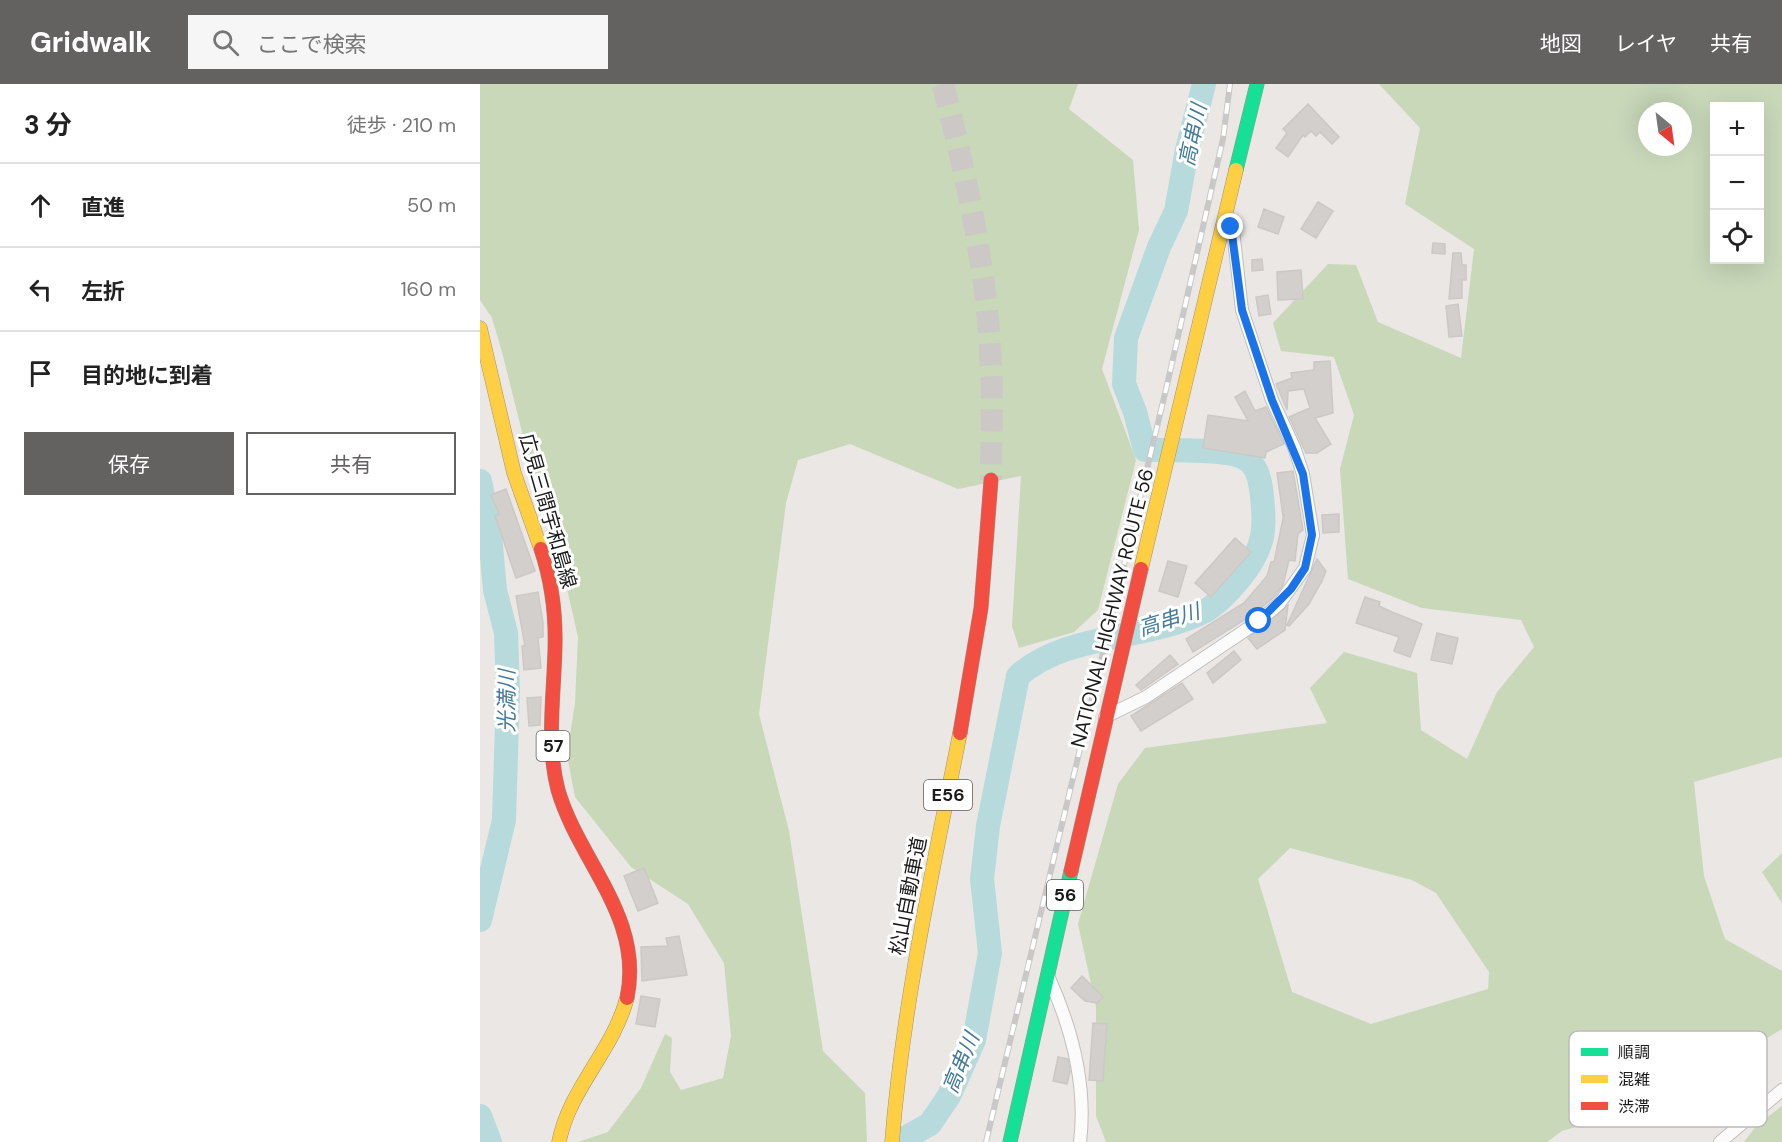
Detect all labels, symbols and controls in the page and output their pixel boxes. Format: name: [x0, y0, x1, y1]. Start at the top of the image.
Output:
search box: [188, 15, 608, 69]
text: Gridwalk: [30, 24, 152, 61]
icon: search: [209, 26, 242, 59]
text: ここで検索: [257, 30, 367, 59]
text: 地図: [1540, 30, 1582, 58]
text: レイヤ: [1615, 30, 1677, 58]
text: 共有: [1710, 30, 1752, 58]
water label: 高串川: [1173, 99, 1214, 169]
north arrow: [1638, 102, 1692, 156]
map controls: [1710, 102, 1764, 264]
button: +: [1710, 102, 1764, 156]
text: 3 分: [24, 108, 72, 142]
text: 徒歩 · 210 m: [347, 112, 456, 138]
button: −: [1710, 156, 1764, 210]
icon: ahead: [24, 189, 57, 222]
text: 50 m: [407, 192, 456, 218]
text: 直進: [81, 193, 125, 222]
button: locate: [1710, 210, 1764, 264]
route end: [1217, 213, 1243, 239]
icon: left: [24, 273, 57, 306]
text: 160 m: [400, 276, 456, 302]
text: 左折: [81, 277, 125, 306]
icon: arrive: [24, 357, 57, 390]
text: 目的地に到着: [81, 361, 213, 390]
street label: 広見三間宇和島線: [513, 431, 583, 591]
button: 保存: [24, 432, 234, 495]
button: 共有: [246, 432, 456, 495]
street label: NATIONAL HIGHWAY ROUTE 56: [1065, 466, 1159, 750]
water label: 高串川: [1135, 597, 1205, 643]
route start: [1245, 607, 1271, 633]
water label: 光満川: [493, 668, 521, 733]
road number: 57: [536, 731, 570, 761]
road number: E56: [924, 780, 972, 810]
street label: 松山自動車道: [884, 835, 932, 957]
road number: 56: [1047, 880, 1083, 910]
water label: 高串川: [936, 1027, 987, 1097]
legend: [1569, 1031, 1767, 1127]
text: 順調: [1618, 1042, 1650, 1063]
text: 混雑: [1618, 1069, 1650, 1090]
text: 渋滞: [1618, 1096, 1650, 1117]

